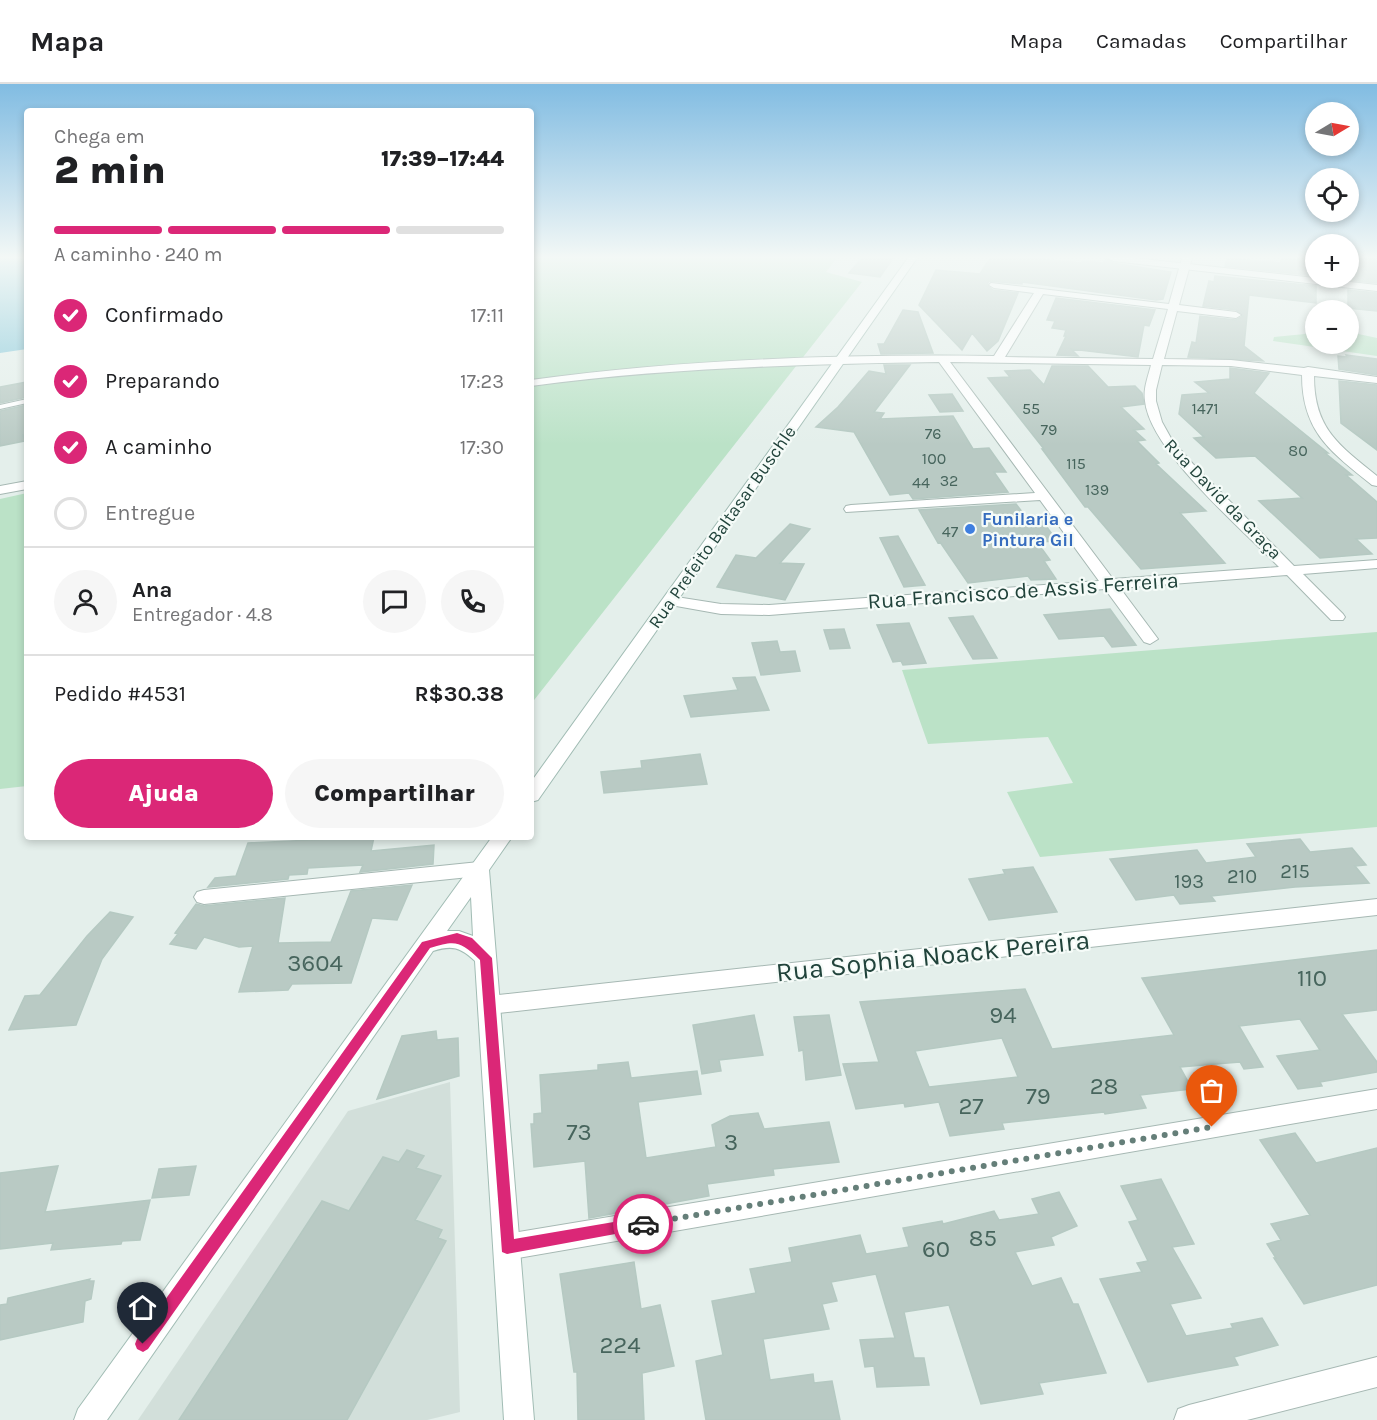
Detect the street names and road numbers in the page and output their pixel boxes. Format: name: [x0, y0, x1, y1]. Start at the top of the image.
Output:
street label: Rua Prefeito Baltasar Buschle: [643, 421, 801, 633]
street label: Rua David da Graça: [1160, 434, 1286, 564]
street label: Rua Francisco de Assis Ferreira: [867, 567, 1179, 615]
street label: Rua Sophia Noack Pereira: [774, 924, 1092, 988]

